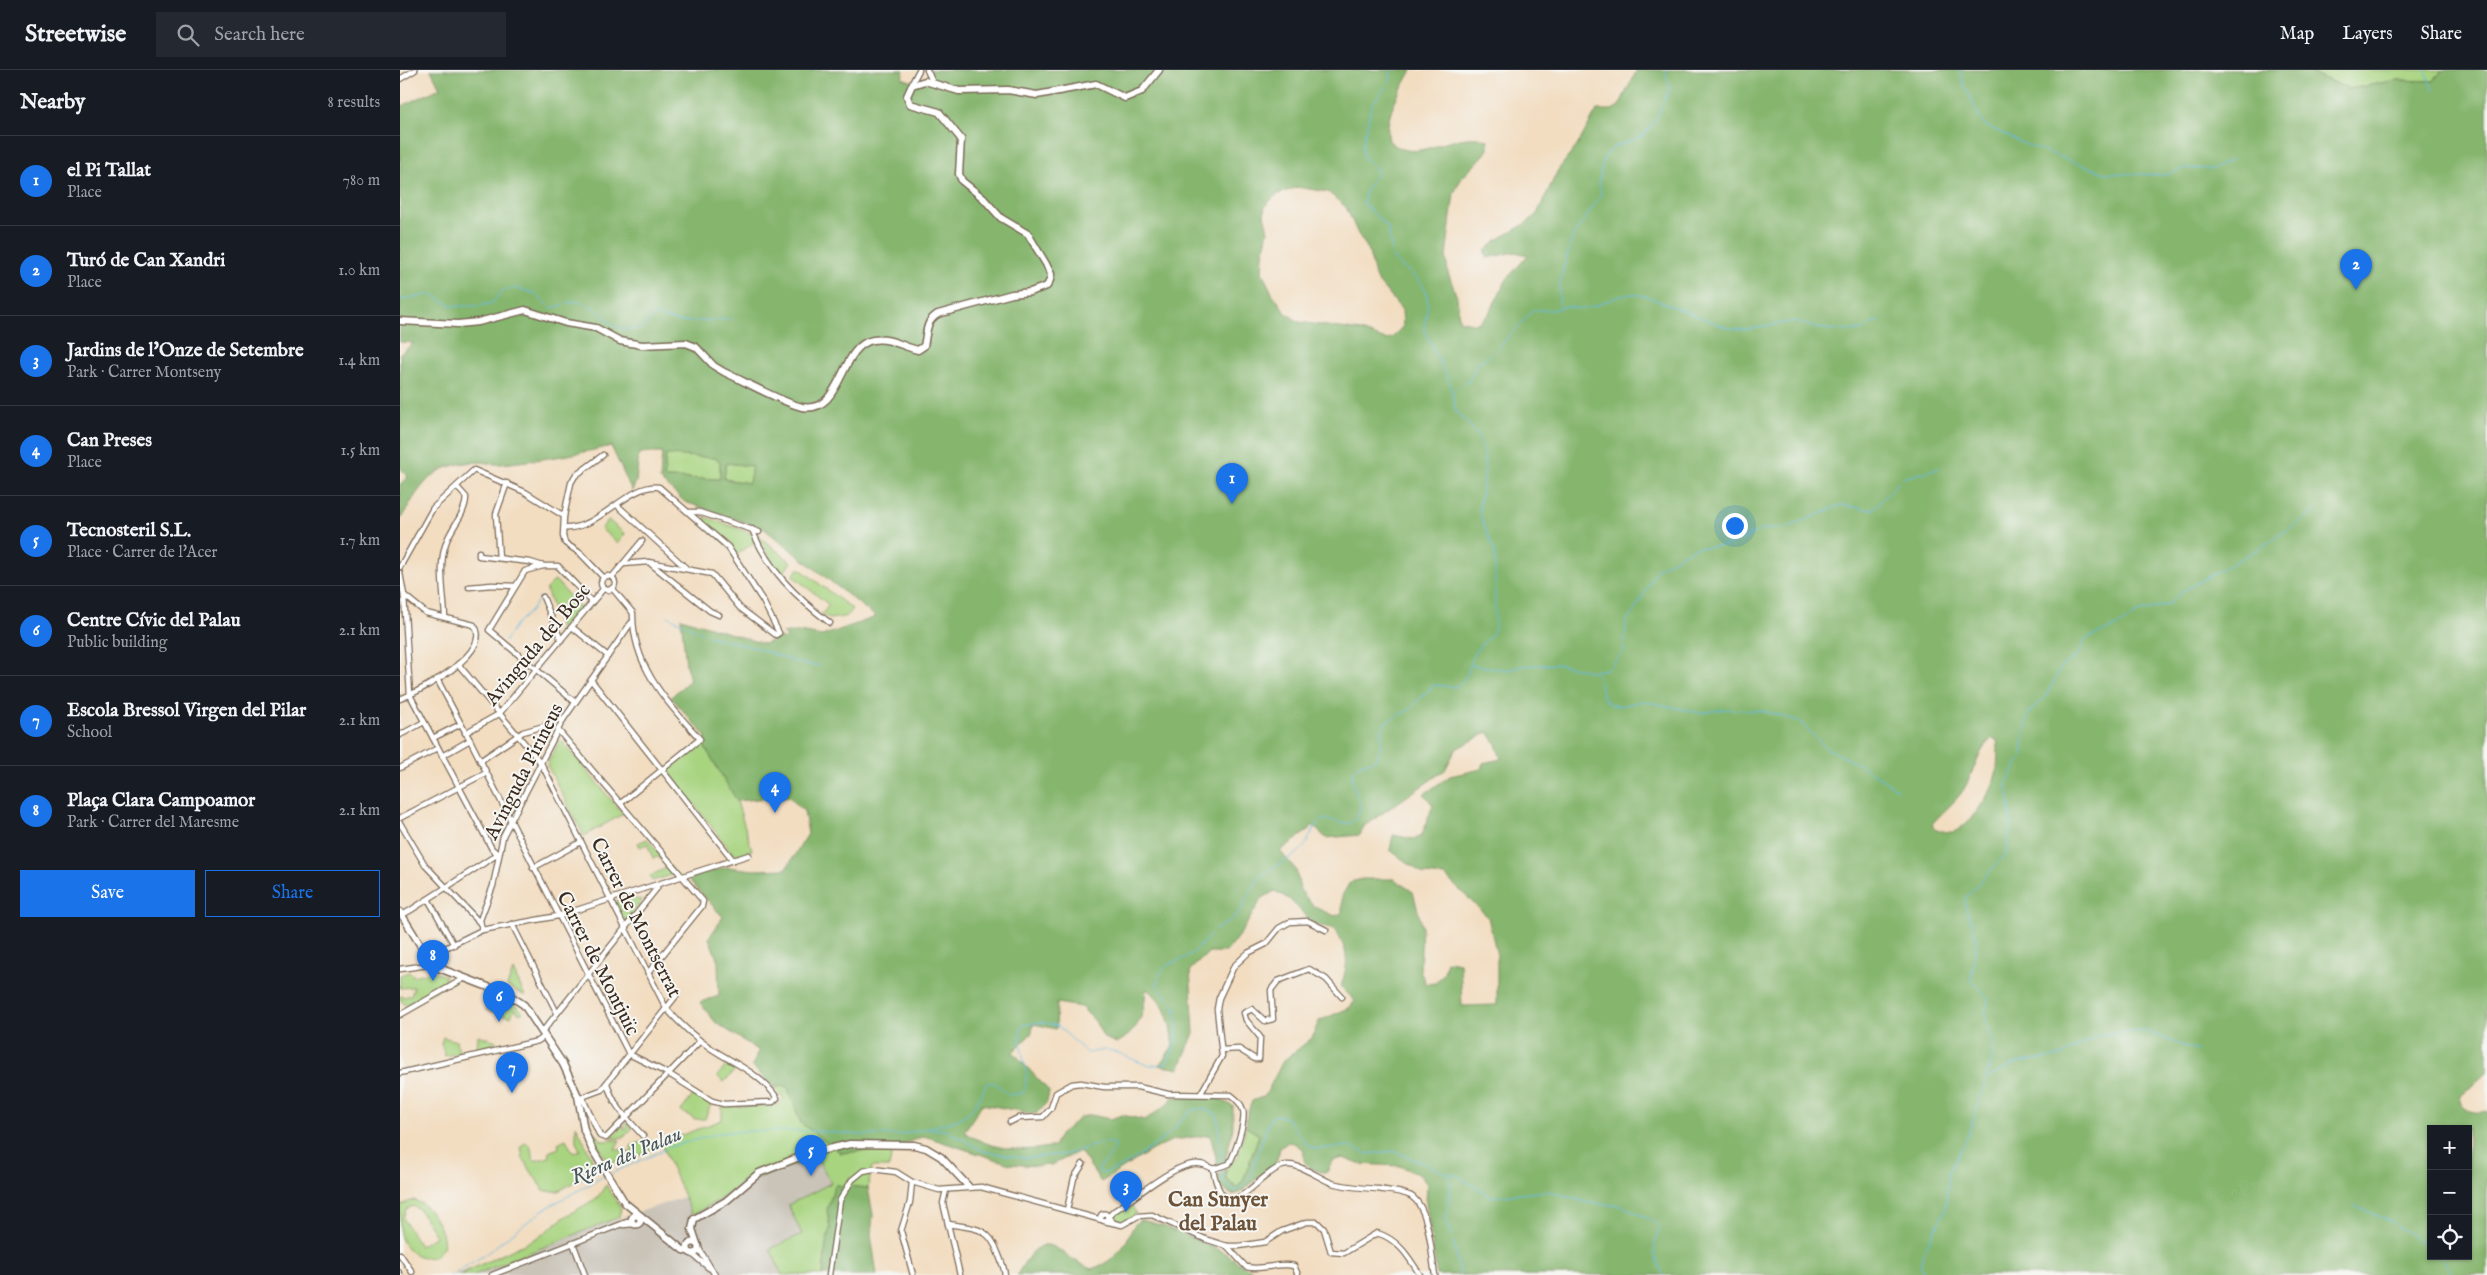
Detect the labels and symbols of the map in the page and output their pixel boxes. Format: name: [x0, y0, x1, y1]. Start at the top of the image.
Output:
pin: 2: [2340, 249, 2372, 290]
pin: 1: [1216, 463, 1248, 504]
your location: [1722, 513, 1748, 539]
street label: Avinguda del Bosc: [479, 579, 597, 712]
street label: Avinguda Pirineus: [479, 699, 569, 845]
pin: 4: [759, 772, 791, 813]
street label: Carrer de Montserrat: [585, 834, 687, 1002]
street label: Carrer de Montjuïc: [551, 887, 645, 1040]
pin: 8: [417, 940, 449, 981]
pin: 6: [483, 981, 515, 1022]
pin: 7: [496, 1052, 528, 1093]
water label: Riera del Palau: [567, 1121, 686, 1192]
pin: 5: [795, 1135, 827, 1176]
pin: 3: [1110, 1171, 1142, 1212]
district label: Can Sunyer del Palau: [1168, 1187, 1268, 1238]

